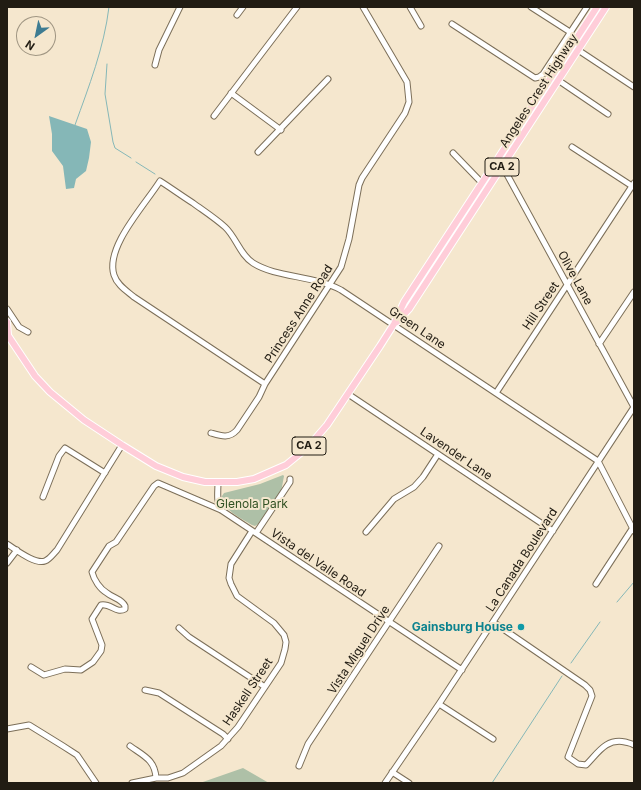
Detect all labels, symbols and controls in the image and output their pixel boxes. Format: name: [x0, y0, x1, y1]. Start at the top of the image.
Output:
north arrow: [16, 16, 56, 56]
street label: Angeles Crest Highway: [497, 32, 581, 150]
text: N: [23, 37, 37, 53]
road number: CA 2: [485, 158, 519, 176]
street label: Olive Lane: [554, 248, 596, 308]
street label: Princess Anne Road: [262, 262, 336, 366]
street label: Hill Street: [520, 279, 562, 333]
street label: Green Lane: [386, 304, 448, 352]
street label: Lavender Lane: [417, 425, 495, 483]
road number: CA 2: [292, 437, 326, 455]
park label: Glenola Park: [216, 497, 288, 511]
street label: La Canada Boulevard: [483, 506, 561, 614]
street label: Vista del Valle Road: [268, 526, 368, 600]
street label: Vista Miguel Drive: [325, 603, 393, 697]
place label: Gainsburg House: [412, 620, 513, 634]
marker: Gainsburg House: [516, 622, 526, 632]
street label: Haskell Street: [220, 655, 276, 729]

